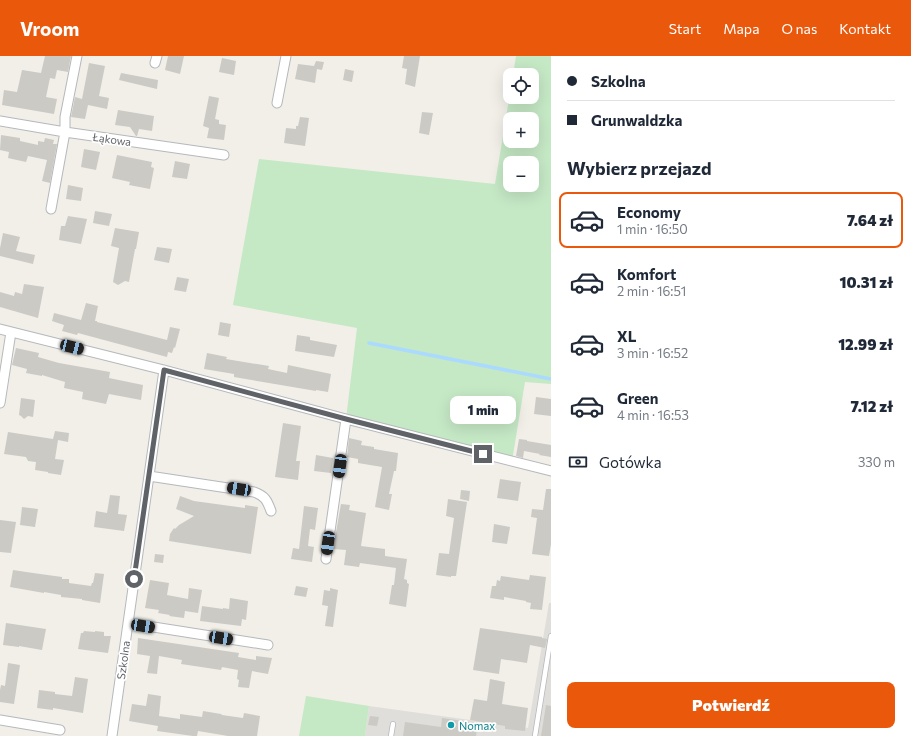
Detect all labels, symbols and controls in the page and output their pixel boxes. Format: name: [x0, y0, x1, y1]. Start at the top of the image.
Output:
text: Vroom: [20, 17, 79, 40]
text: Start: [669, 20, 701, 37]
text: Mapa: [723, 20, 759, 37]
text: O nas: [781, 20, 817, 37]
text: Kontakt: [839, 20, 891, 37]
map controls: [503, 68, 539, 192]
button: locate: [503, 68, 539, 104]
text: Szkolna: [591, 72, 646, 90]
text: Grunwaldzka: [591, 111, 682, 129]
button: +: [503, 112, 539, 148]
street label: Łąkowa: [91, 130, 132, 148]
button: −: [503, 156, 539, 192]
text: Wybierz przejazd: [567, 157, 711, 179]
icon: car: [569, 202, 605, 238]
text: Economy: [617, 203, 681, 221]
text: 7.64 zł: [847, 211, 893, 229]
text: 1 min · 16:50: [617, 221, 688, 237]
icon: car: [569, 264, 605, 300]
text: Komfort: [617, 265, 676, 283]
text: 10.31 zł: [840, 273, 893, 291]
text: 2 min · 16:51: [617, 283, 686, 299]
icon: car: [569, 326, 605, 362]
text: XL: [617, 327, 636, 345]
text: 12.99 zł: [838, 335, 893, 353]
car: [59, 338, 85, 356]
text: 3 min · 16:52: [617, 345, 688, 361]
icon: car: [569, 388, 605, 424]
text: Green: [617, 389, 658, 407]
callout: 1 min: [450, 396, 516, 424]
text: 7.12 zł: [851, 397, 893, 415]
text: 1 min: [467, 402, 499, 418]
text: 4 min · 16:53: [617, 407, 689, 423]
route end: [474, 445, 492, 463]
icon: cash: [567, 451, 589, 473]
car: [332, 453, 348, 479]
text: Gotówka: [599, 453, 662, 471]
text: 330 m: [858, 454, 895, 470]
car: [226, 481, 252, 497]
car: [320, 530, 336, 556]
route start: [125, 570, 143, 588]
car: [130, 618, 156, 634]
car: [208, 630, 234, 646]
street label: Szkolna: [114, 640, 132, 680]
button: Potwierdź: [567, 682, 895, 728]
place label: Nomax: [459, 719, 495, 732]
marker: Nomax: [446, 720, 456, 730]

